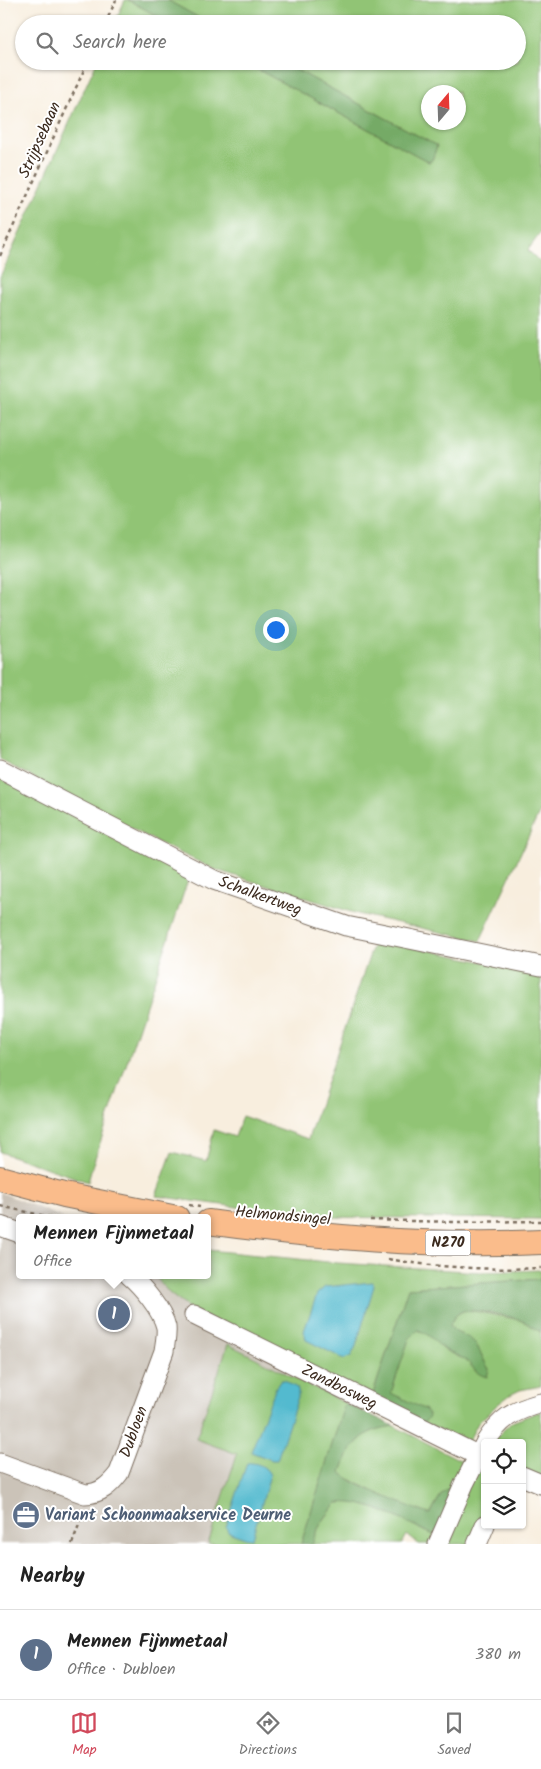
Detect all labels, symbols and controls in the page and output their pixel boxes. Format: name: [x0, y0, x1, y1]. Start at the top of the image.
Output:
search box: [15, 15, 526, 70]
text: Search here: [73, 28, 167, 58]
icon: search: [33, 29, 61, 57]
north arrow: [421, 85, 466, 130]
street label: Strijpsebaan: [12, 98, 68, 182]
your location: [263, 617, 289, 643]
street label: Schalkertweg: [215, 869, 305, 923]
street label: Helmondsingel: [234, 1199, 332, 1233]
popup: [16, 1214, 211, 1279]
text: Mennen Fijnmetaal: [33, 1219, 194, 1249]
road number: N270: [426, 1230, 470, 1256]
text: Office: [33, 1249, 72, 1274]
pin: 1: [98, 1295, 130, 1333]
street label: Zandbosweg: [297, 1358, 381, 1416]
street label: Dubloen: [113, 1403, 155, 1461]
map controls: [481, 1439, 526, 1529]
button: locate: [481, 1439, 526, 1484]
button: layers: [481, 1484, 526, 1529]
office icon: Variant Schoonmaakservice Deurne: [11, 1500, 41, 1530]
place label: Variant Schoonmaakservice Deurne: [45, 1503, 291, 1528]
text: Nearby: [20, 1560, 85, 1593]
text: Mennen Fijnmetaal: [67, 1627, 227, 1657]
text: 1: [34, 1642, 38, 1667]
text: 380 m: [475, 1642, 521, 1667]
text: Office · Dubloen: [67, 1657, 176, 1682]
tab: Map: [70, 1709, 98, 1761]
tab: Directions: [239, 1709, 297, 1761]
tab: Saved: [437, 1709, 471, 1761]

